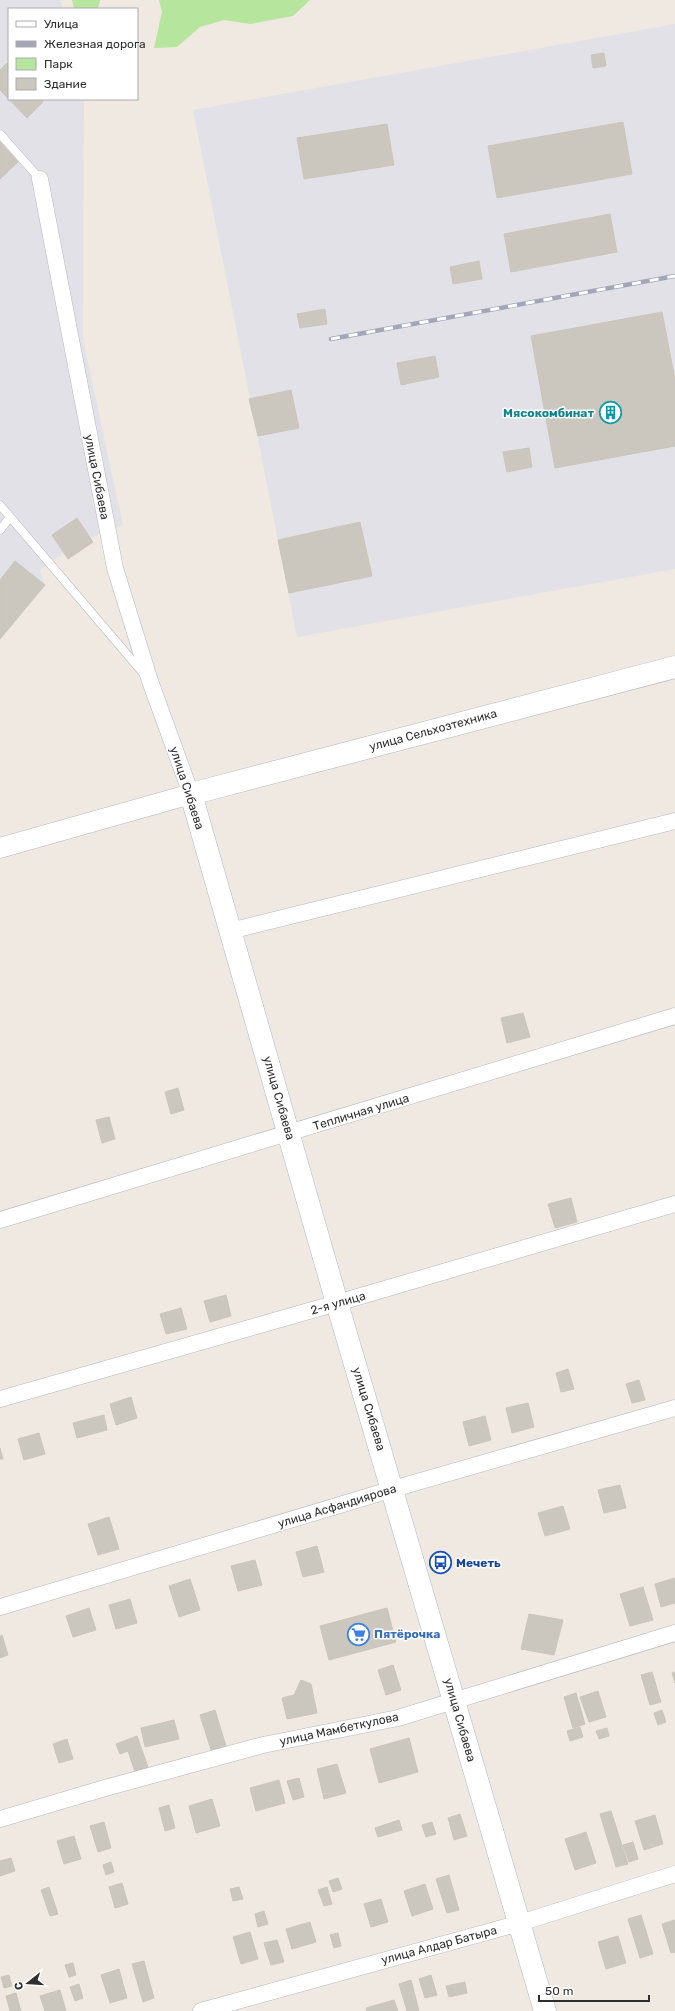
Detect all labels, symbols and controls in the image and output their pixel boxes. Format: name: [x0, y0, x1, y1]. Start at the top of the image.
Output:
legend: [8, 8, 138, 100]
text: Улица: [44, 17, 78, 31]
text: Железная дорога: [44, 37, 146, 51]
text: Парк: [44, 57, 73, 71]
text: Здание: [44, 77, 87, 91]
building icon: Мясокомбинат: [597, 400, 623, 426]
place label: Мясокомбинат: [503, 406, 594, 420]
street label: улица Сибаева: [82, 433, 112, 521]
street label: улица Сельхозтехника: [368, 706, 498, 754]
street label: улица Сибаева: [167, 745, 207, 831]
street label: улица Сибаева: [260, 1055, 298, 1141]
street label: Тепличная улица: [311, 1091, 411, 1133]
street label: 2-я улица: [309, 1288, 367, 1318]
street label: улица Сибаева: [350, 1366, 388, 1452]
street label: улица Асфандиярова: [276, 1481, 398, 1531]
bus stop icon: Мечеть: [428, 1550, 454, 1576]
place label: Мечеть: [456, 1556, 501, 1570]
supermarket icon: Пятёрочка: [345, 1621, 371, 1647]
place label: Пятёрочка: [374, 1627, 440, 1641]
street label: улица Сибаева: [441, 1677, 479, 1763]
street label: улица Мамбеткулова: [278, 1710, 400, 1748]
street label: улица Алдар Батыра: [380, 1923, 498, 1967]
north arrow: [8, 1963, 48, 2003]
scale bar: [539, 1977, 649, 2003]
text: С: [11, 1980, 26, 1991]
text: 50 m: [545, 1984, 573, 1998]

